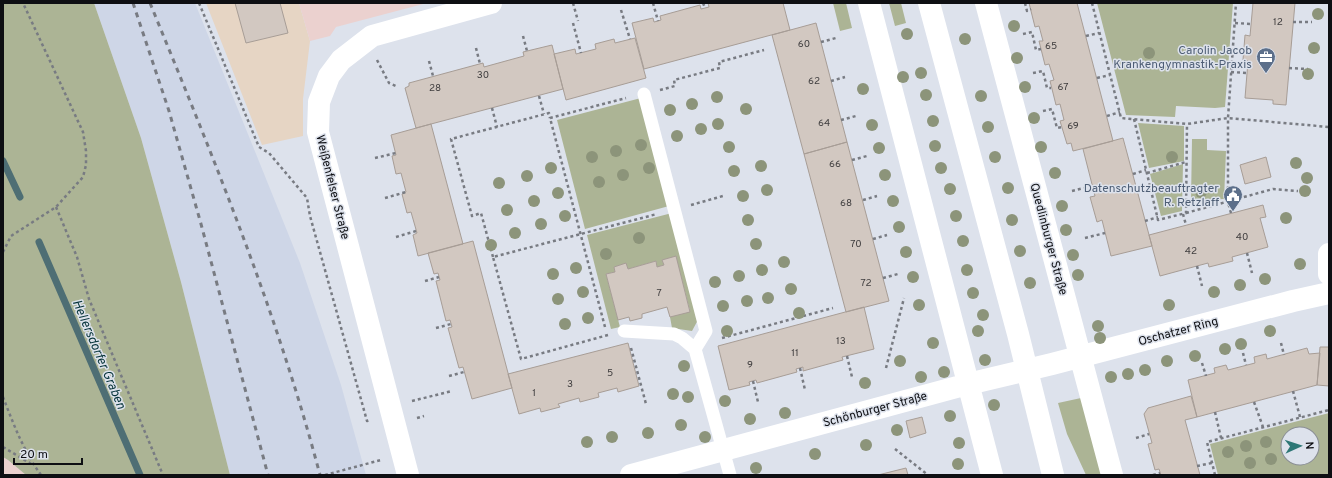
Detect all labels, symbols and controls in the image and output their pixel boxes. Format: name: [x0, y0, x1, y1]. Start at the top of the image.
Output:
house number: 12: [1273, 16, 1283, 29]
house number: 60: [798, 38, 810, 51]
house number: 65: [1045, 40, 1057, 53]
place label: Carolin Jacob Krankengymnastik-Praxis: [1113, 43, 1252, 73]
office icon: Carolin Jacob Krankengymnastik-Praxis: [1255, 46, 1277, 74]
house number: 30: [477, 69, 489, 82]
house number: 62: [808, 75, 820, 88]
house number: 67: [1058, 81, 1069, 94]
house number: 28: [429, 82, 441, 95]
house number: 64: [818, 117, 830, 130]
house number: 69: [1067, 120, 1079, 133]
street label: Weißenfelser Straße: [311, 133, 353, 241]
house number: 66: [829, 158, 841, 171]
street label: Quedlinburger Straße: [1025, 181, 1071, 297]
place label: Datenschutzbeauftragter R. Retzlaff: [1084, 181, 1219, 211]
public building icon: Datenschutzbeauftragter R. Retzlaff: [1222, 184, 1244, 212]
house number: 68: [840, 197, 852, 210]
house number: 40: [1236, 231, 1248, 244]
house number: 70: [850, 238, 862, 251]
house number: 42: [1185, 245, 1197, 258]
house number: 72: [860, 277, 872, 290]
house number: 7: [656, 287, 662, 300]
water label: Hellersdorfer Graben: [68, 298, 129, 412]
street label: Oschatzer Ring: [1137, 314, 1220, 350]
house number: 13: [836, 335, 846, 348]
house number: 11: [791, 347, 799, 360]
house number: 9: [747, 359, 753, 372]
house number: 5: [607, 367, 613, 380]
house number: 3: [567, 378, 573, 391]
house number: 1: [532, 387, 536, 400]
street label: Schönburger Straße: [821, 388, 929, 432]
north arrow: [1280, 426, 1320, 466]
scale bar: [14, 440, 82, 466]
text: N: [1302, 441, 1316, 450]
text: 20 m: [20, 447, 48, 463]

